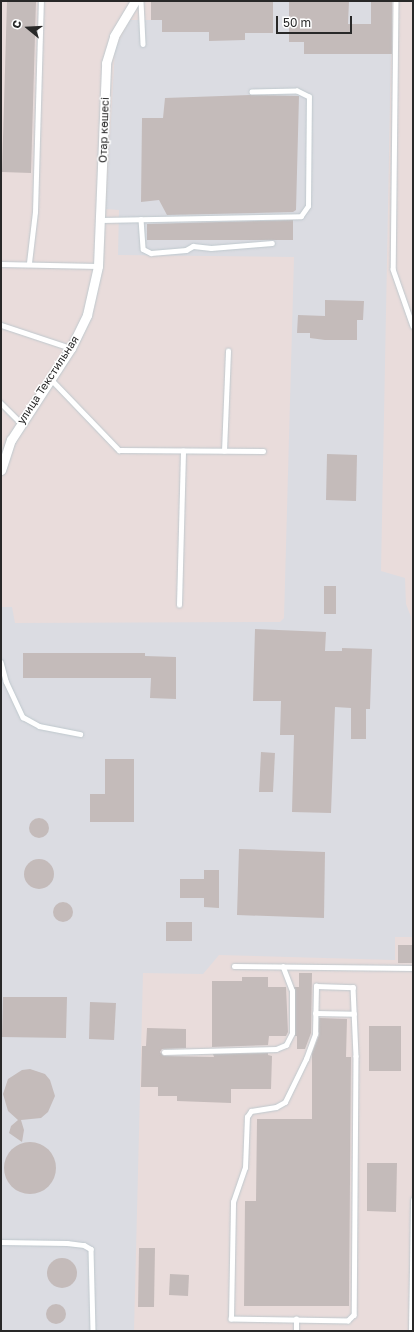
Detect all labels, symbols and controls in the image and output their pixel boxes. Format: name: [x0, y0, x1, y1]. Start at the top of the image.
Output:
north arrow: [8, 8, 48, 48]
scale bar: [278, 8, 354, 34]
text: 50 m: [283, 15, 311, 30]
text: С: [9, 18, 24, 30]
street label: Отар көшесі: [96, 97, 112, 163]
street label: улица Текстильная: [14, 333, 82, 427]

